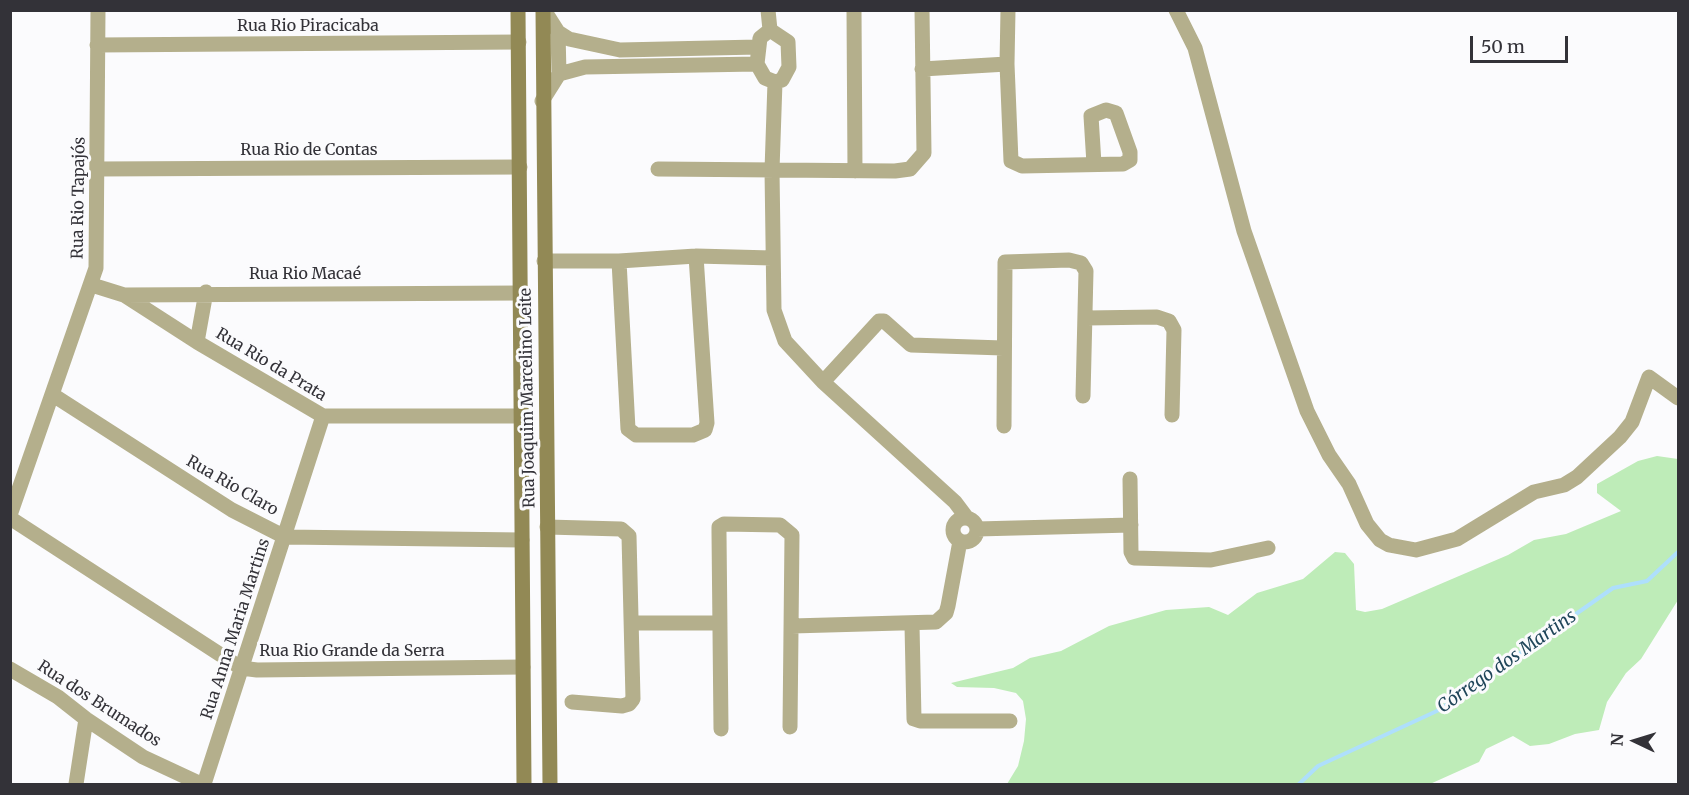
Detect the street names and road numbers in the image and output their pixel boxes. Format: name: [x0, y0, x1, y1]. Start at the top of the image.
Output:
street label: Rua Rio Piracicaba: [237, 16, 379, 36]
street label: Rua Rio Tapajós: [68, 137, 90, 259]
street label: Rua Rio de Contas: [240, 140, 378, 160]
street label: Rua Rio Macaé: [249, 264, 361, 284]
street label: Rua Joaquim Marcelino Leite: [516, 288, 540, 508]
street label: Rua Rio da Prata: [212, 324, 330, 406]
street label: Rua Rio Claro: [183, 452, 281, 520]
street label: Rua Anna Maria Martins: [198, 536, 274, 722]
street label: Rua Rio Grande da Serra: [259, 641, 445, 661]
street label: Rua dos Brumados: [34, 657, 164, 751]

